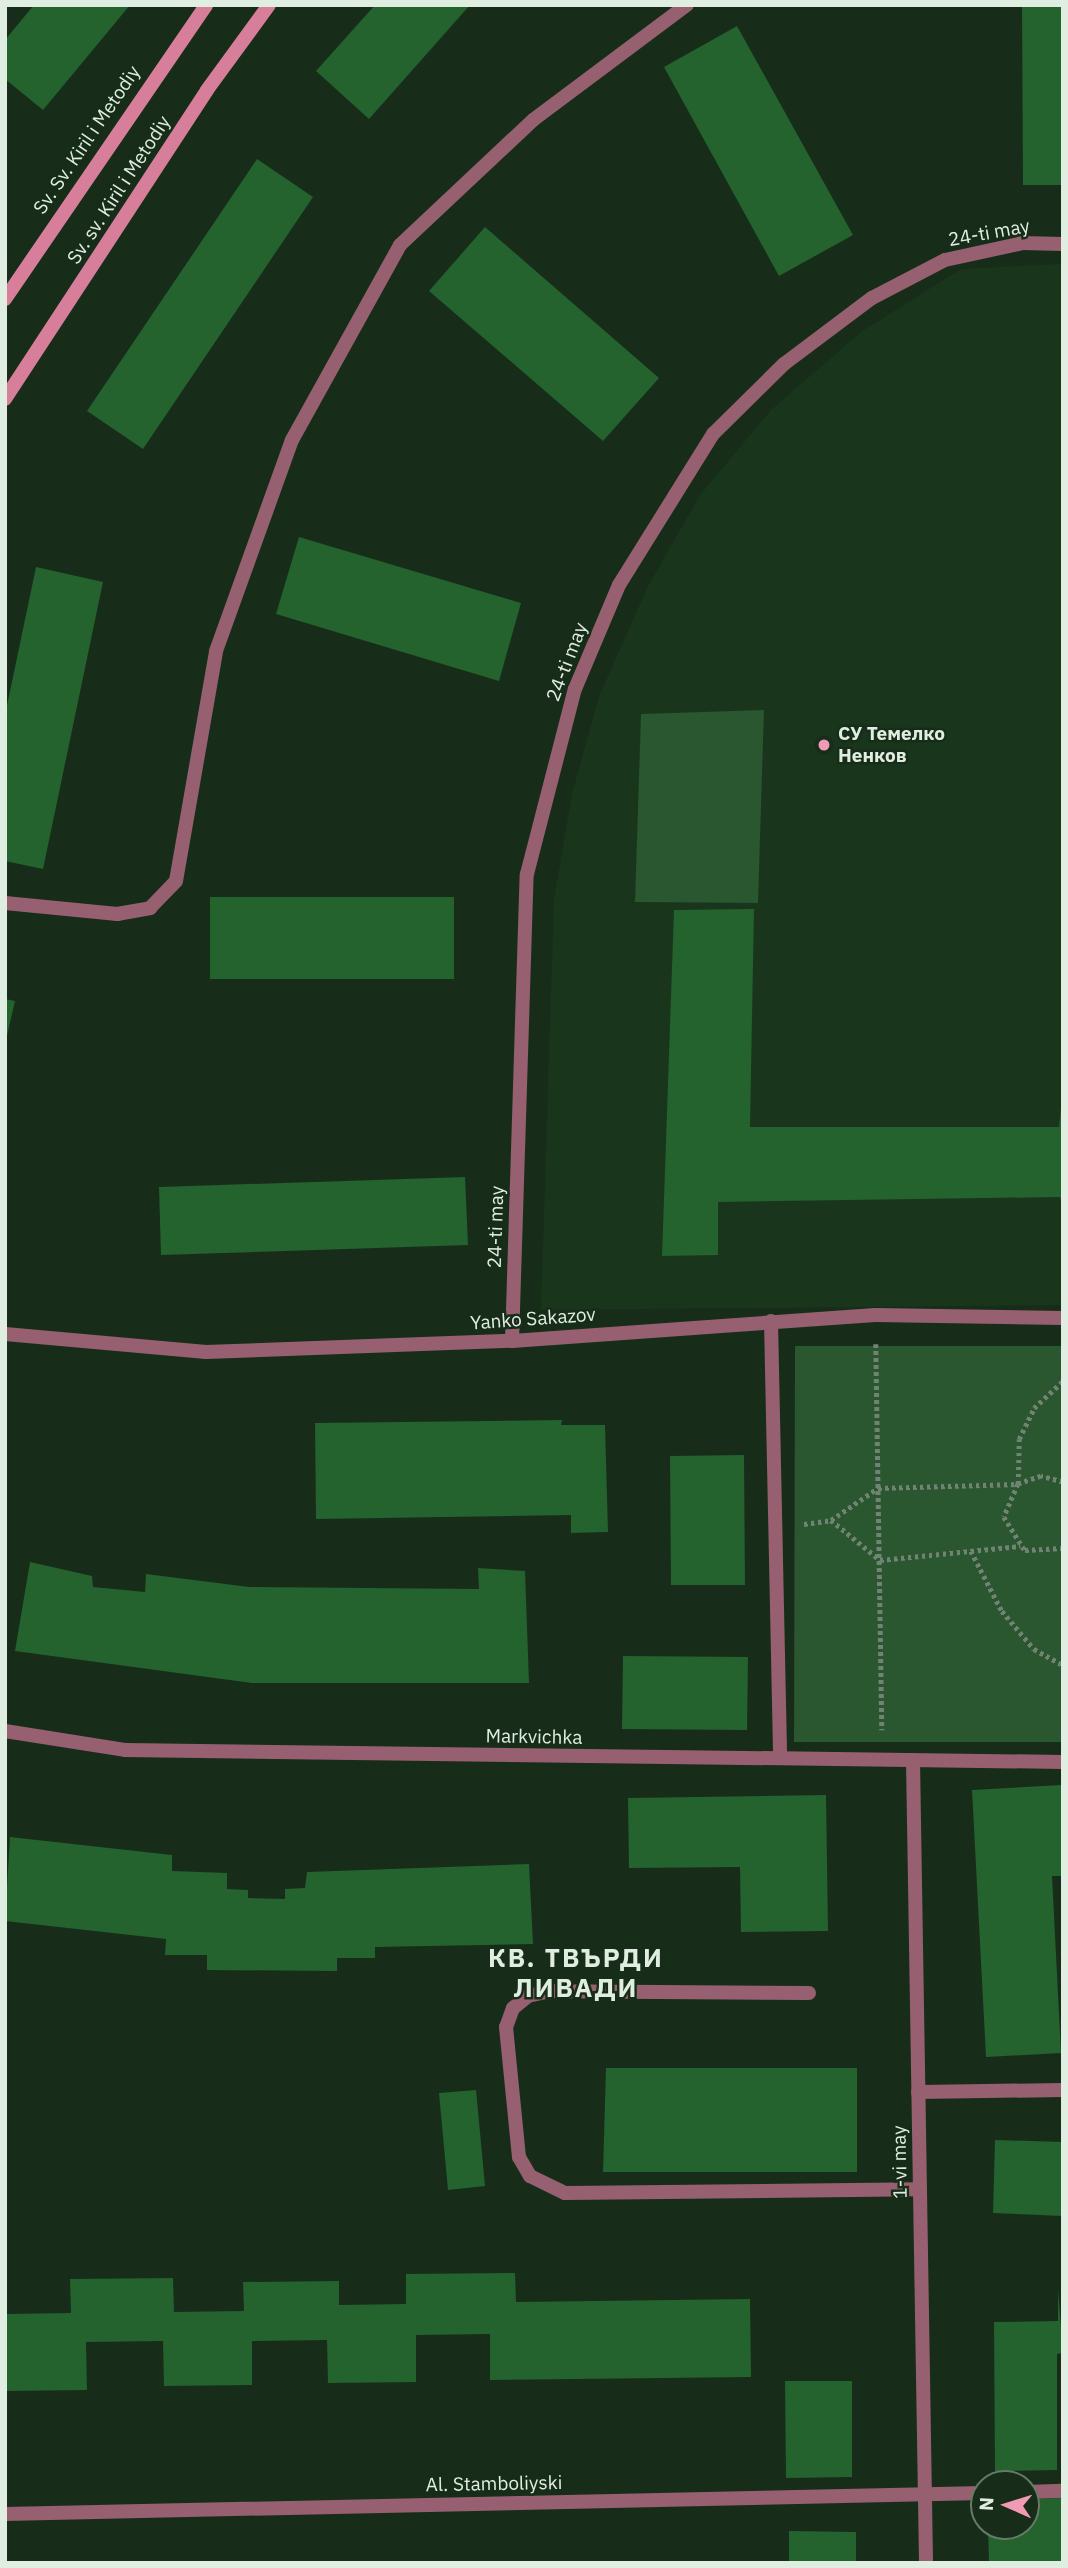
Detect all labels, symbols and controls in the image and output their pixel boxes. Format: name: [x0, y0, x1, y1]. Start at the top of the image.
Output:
street label: Sv. Sv. Kiril i Metodiy: [29, 61, 145, 219]
street label: Sv. sv. Kiril i Metodiy: [63, 112, 175, 268]
street label: 24-ti may: [946, 215, 1032, 251]
street label: 24-ti may: [542, 619, 592, 705]
place label: СУ Темелко Ненков: [838, 723, 945, 767]
marker: СУ Темелко Ненков: [816, 737, 832, 753]
street label: 24-ti may: [483, 1185, 509, 1269]
street label: Yanko Sakazov: [469, 1303, 597, 1335]
street label: Markvichka: [485, 1725, 583, 1749]
district label: КВ. ТВЪРДИ ЛИВАДИ: [489, 1942, 663, 2004]
street label: 1-vi may: [888, 2125, 912, 2199]
north arrow: [970, 2470, 1040, 2540]
street label: Al. Stamboliyski: [425, 2471, 563, 2497]
text: N: [974, 2497, 998, 2512]

